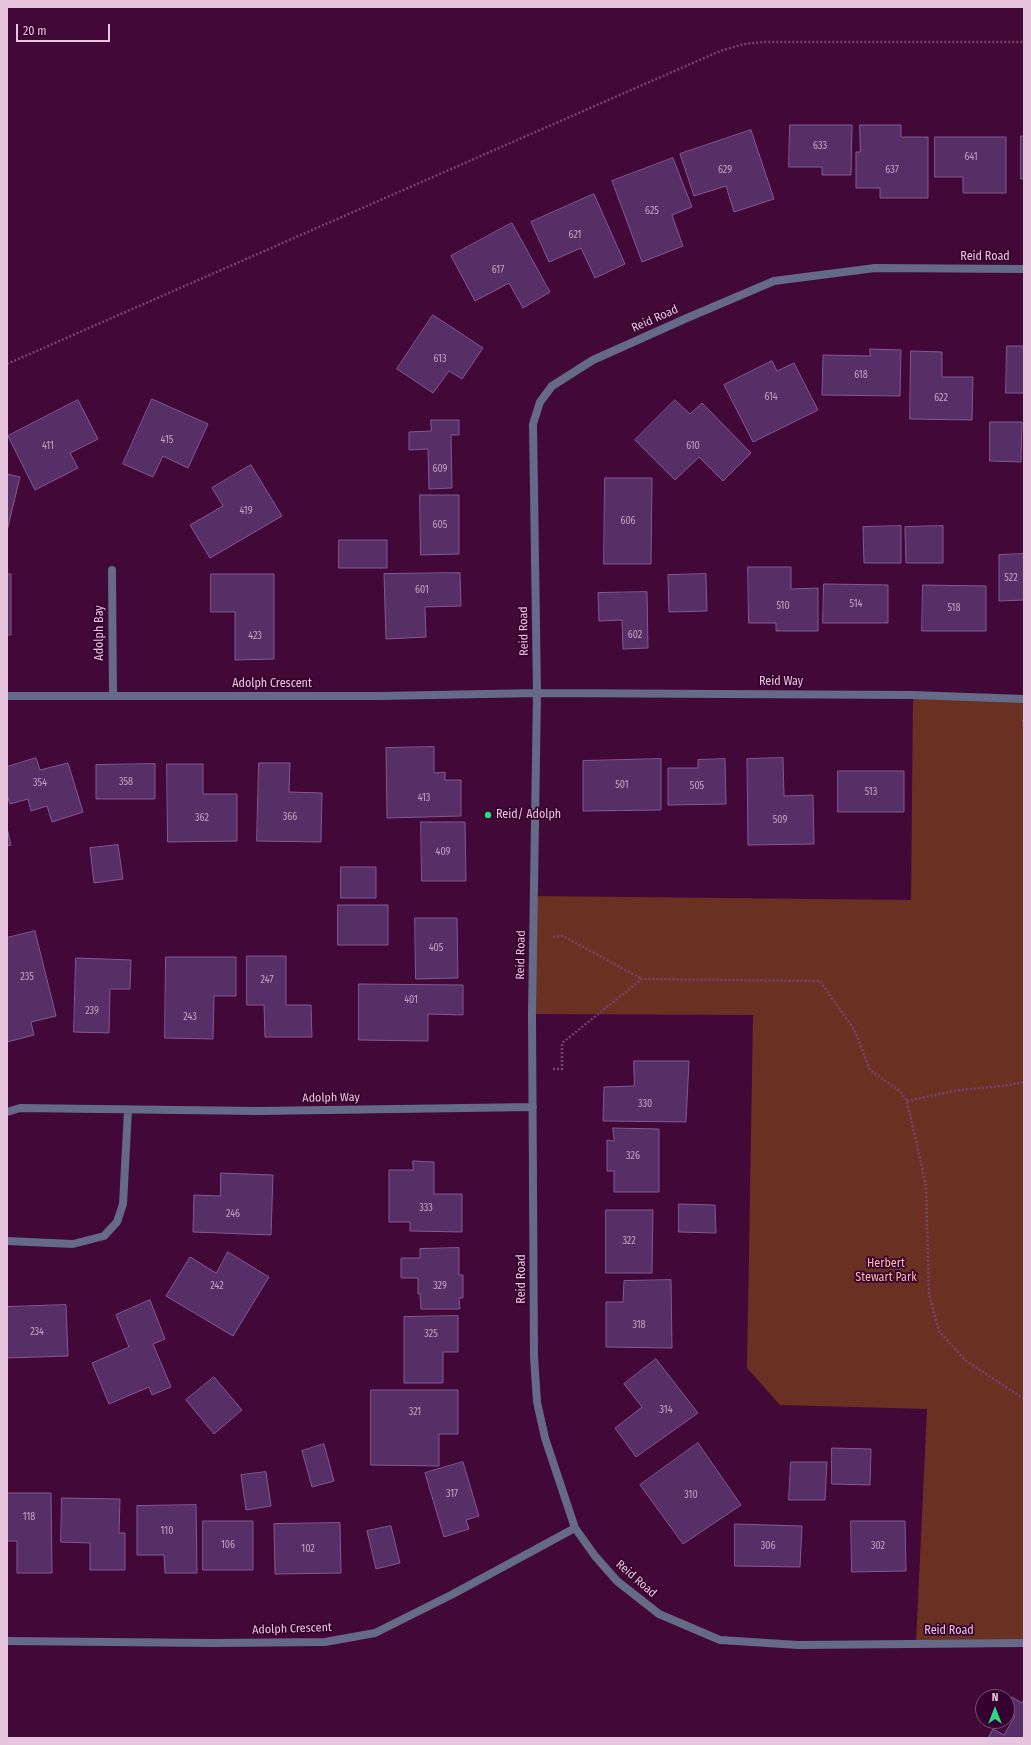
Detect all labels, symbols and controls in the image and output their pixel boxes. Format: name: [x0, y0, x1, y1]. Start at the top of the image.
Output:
scale bar: [18, 16, 112, 42]
text: 20 m: [23, 24, 47, 38]
house number: 633: [813, 140, 827, 152]
house number: 641: [964, 151, 978, 163]
house number: 629: [718, 164, 732, 176]
house number: 637: [885, 164, 899, 176]
house number: 625: [645, 205, 659, 217]
house number: 621: [569, 229, 581, 241]
street label: Reid Road: [960, 250, 1010, 264]
house number: 617: [492, 264, 504, 276]
street label: Reid Road: [629, 302, 681, 336]
house number: 613: [434, 353, 446, 365]
house number: 618: [854, 369, 868, 381]
house number: 614: [764, 391, 778, 403]
house number: 622: [934, 392, 948, 404]
house number: 415: [161, 434, 173, 446]
house number: 411: [42, 440, 54, 452]
house number: 610: [686, 440, 700, 452]
house number: 609: [433, 463, 447, 475]
house number: 419: [239, 505, 253, 517]
house number: 606: [620, 515, 636, 527]
house number: 605: [433, 519, 447, 531]
house number: 522: [1004, 572, 1018, 584]
house number: 601: [415, 584, 429, 596]
house number: 514: [850, 598, 862, 610]
house number: 510: [776, 600, 790, 612]
house number: 518: [948, 602, 960, 614]
street label: Adolph Bay: [93, 605, 107, 661]
street label: Reid Road: [516, 606, 532, 656]
house number: 602: [628, 629, 642, 641]
house number: 423: [248, 630, 262, 642]
street label: Reid Way: [759, 675, 803, 689]
street label: Adolph Crescent: [232, 677, 312, 691]
house number: 358: [119, 776, 133, 788]
house number: 354: [33, 777, 47, 789]
house number: 501: [615, 779, 629, 791]
house number: 505: [690, 780, 704, 792]
house number: 513: [865, 786, 877, 798]
house number: 413: [418, 792, 430, 804]
place label: Reid/ Adolph: [496, 808, 561, 822]
marker: Reid/ Adolph: [483, 810, 493, 820]
house number: 366: [283, 811, 297, 823]
house number: 362: [195, 812, 209, 824]
house number: 509: [773, 814, 787, 826]
house number: 409: [436, 846, 450, 858]
street label: Reid Road: [513, 930, 529, 980]
house number: 405: [429, 942, 443, 954]
house number: 235: [20, 971, 34, 983]
house number: 247: [261, 974, 273, 986]
house number: 401: [404, 994, 418, 1006]
house number: 239: [85, 1005, 99, 1017]
house number: 243: [183, 1011, 197, 1023]
street label: Adolph Way: [302, 1090, 360, 1106]
house number: 330: [638, 1098, 652, 1110]
house number: 326: [626, 1150, 640, 1162]
house number: 333: [419, 1202, 433, 1214]
house number: 246: [226, 1208, 240, 1220]
house number: 322: [622, 1235, 636, 1247]
street label: Reid Road: [515, 1254, 529, 1304]
park label: Herbert Stewart Park: [855, 1257, 917, 1285]
house number: 242: [210, 1280, 224, 1292]
house number: 329: [433, 1280, 447, 1292]
house number: 318: [632, 1319, 646, 1331]
house number: 234: [30, 1326, 44, 1338]
house number: 325: [424, 1328, 438, 1340]
house number: 314: [659, 1404, 673, 1416]
house number: 321: [409, 1406, 421, 1418]
house number: 317: [446, 1488, 458, 1500]
house number: 310: [684, 1489, 698, 1501]
house number: 118: [23, 1511, 35, 1523]
house number: 110: [161, 1525, 173, 1537]
house number: 106: [221, 1539, 235, 1551]
house number: 306: [761, 1540, 775, 1552]
house number: 302: [871, 1540, 885, 1552]
house number: 102: [301, 1543, 315, 1555]
street label: Reid Road: [613, 1557, 659, 1601]
street label: Adolph Crescent: [252, 1620, 332, 1638]
street label: Reid Road: [924, 1624, 974, 1638]
north arrow: [975, 1689, 1015, 1729]
text: N: [992, 1691, 998, 1704]

